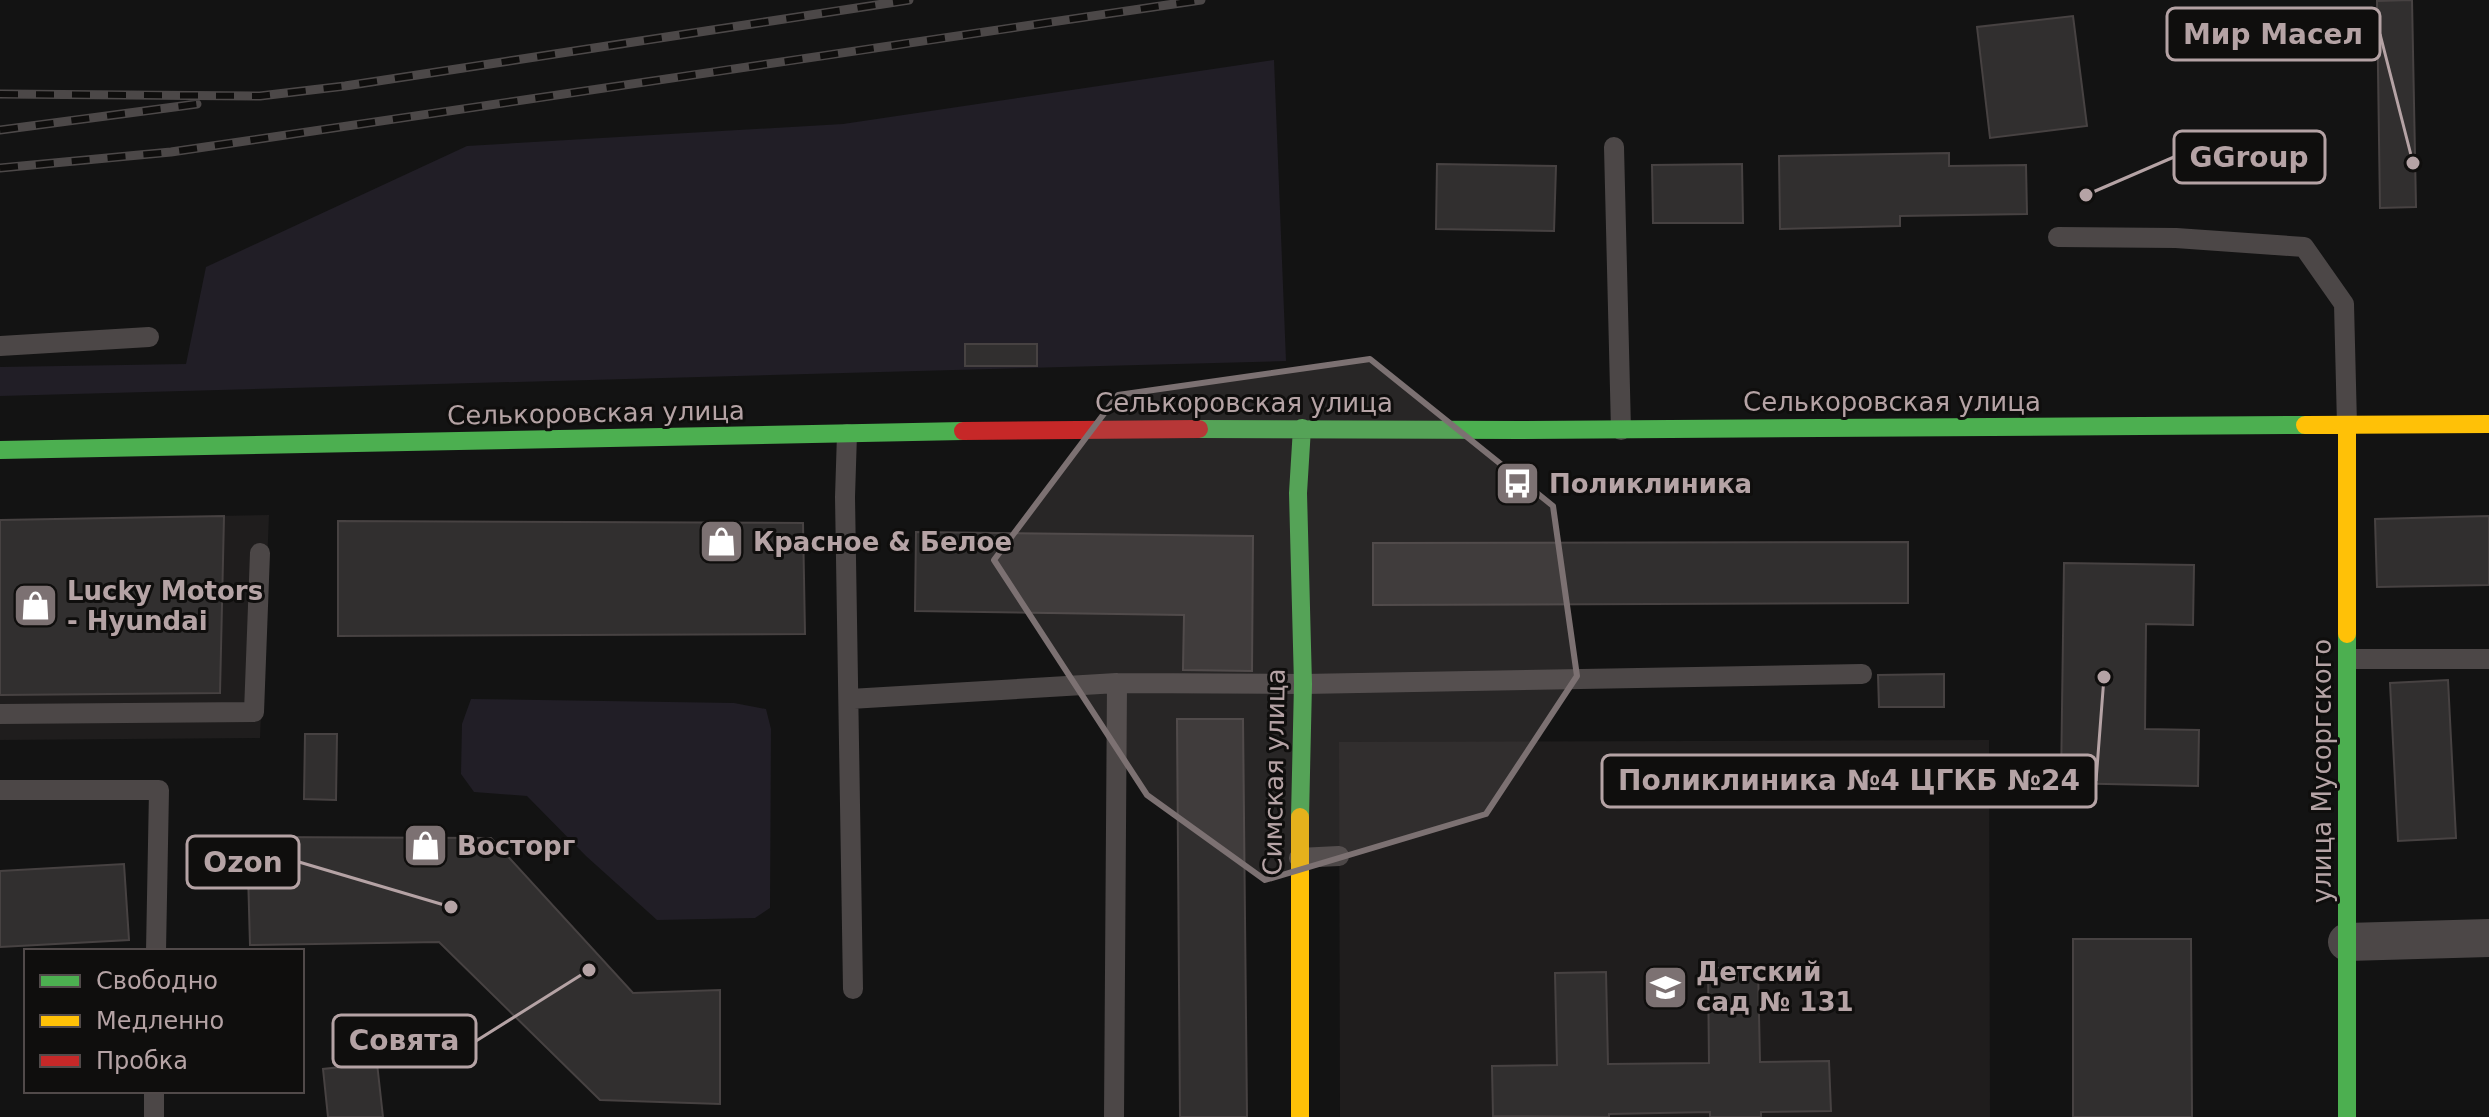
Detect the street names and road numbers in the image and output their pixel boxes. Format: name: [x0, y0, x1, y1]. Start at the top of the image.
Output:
street label: Селькоровская улица: [1743, 387, 2041, 417]
street label: Селькоровская улица: [1095, 388, 1393, 418]
street label: Селькоровская улица: [447, 395, 745, 431]
street label: улица Мусоргского: [2307, 639, 2337, 903]
street label: Симская улица: [1257, 668, 1291, 876]

